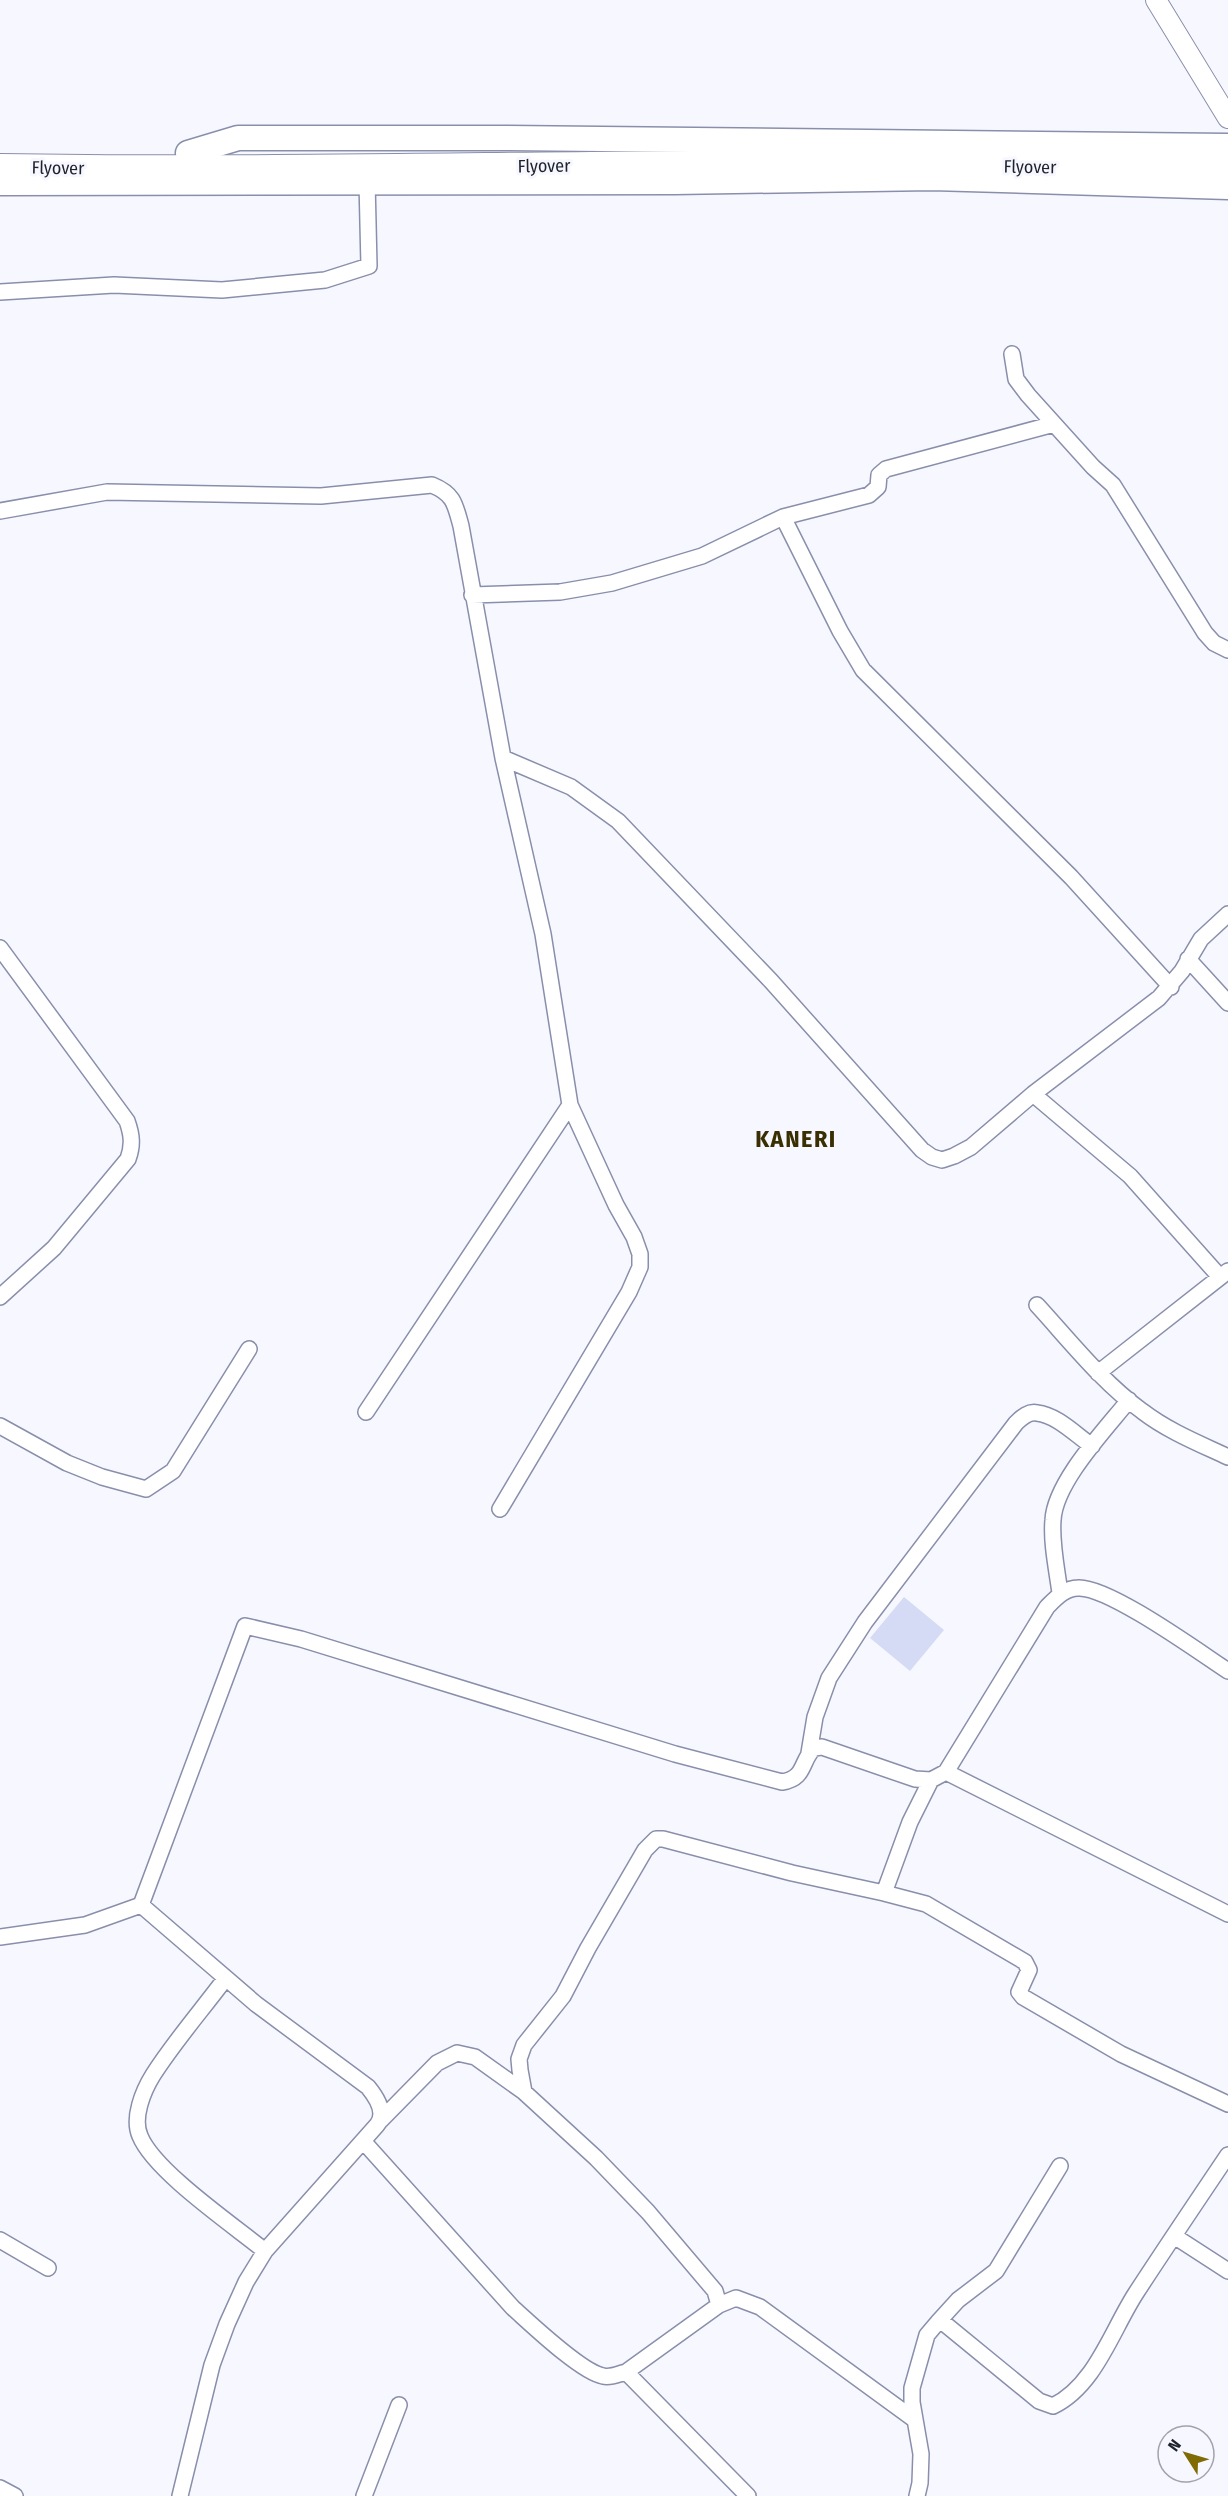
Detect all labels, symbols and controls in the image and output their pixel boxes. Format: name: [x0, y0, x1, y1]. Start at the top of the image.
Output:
street label: Flyover: [517, 155, 571, 177]
street label: Flyover: [1003, 156, 1057, 178]
street label: Flyover: [31, 157, 85, 179]
district label: KANERI: [755, 1125, 837, 1153]
north arrow: [1156, 2424, 1216, 2484]
text: N: [1164, 2436, 1185, 2455]

